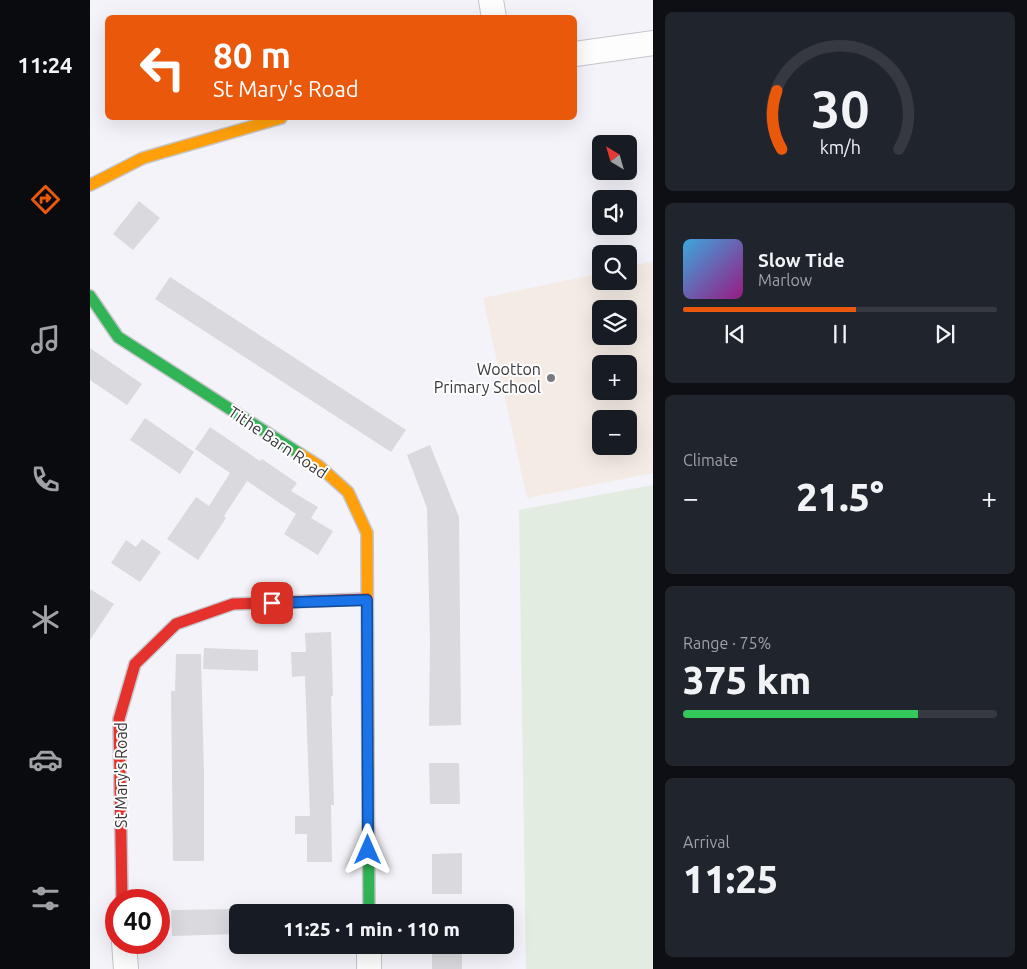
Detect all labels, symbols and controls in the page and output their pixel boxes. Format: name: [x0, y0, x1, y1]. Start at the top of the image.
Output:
icon: left: [130, 35, 195, 100]
text: 80 m: [213, 35, 291, 75]
text: 11:24: [17, 52, 73, 77]
text: St Mary's Road: [213, 76, 359, 101]
text: 30: [811, 80, 869, 138]
north arrow: [592, 135, 638, 180]
map controls: [592, 135, 637, 455]
text: km/h: [819, 137, 861, 157]
icon: directions: [28, 182, 63, 217]
button: sound: [592, 190, 637, 235]
button: search: [592, 245, 637, 290]
text: Slow Tide: [758, 249, 845, 271]
text: Marlow: [758, 271, 812, 289]
button: layers: [592, 300, 637, 345]
icon: previous: [721, 320, 749, 348]
icon: pause: [826, 320, 854, 348]
icon: next: [931, 320, 959, 348]
icon: music: [28, 322, 63, 357]
button: +: [592, 355, 637, 400]
place label: Wootton Primary School: [434, 360, 541, 396]
marker: Wootton Primary School: [545, 372, 557, 384]
street label: Tithe Barn Road: [225, 402, 331, 482]
button: −: [592, 410, 637, 455]
text: Climate: [683, 451, 738, 469]
icon: phone: [28, 462, 63, 497]
text: 21.5°: [796, 476, 884, 518]
text: −: [683, 482, 699, 513]
text: +: [981, 482, 997, 513]
pin: [251, 582, 293, 624]
icon: arrive: [258, 589, 286, 617]
icon: climate: [28, 602, 63, 637]
text: Range · 75%: [683, 634, 771, 652]
text: 375 km: [683, 659, 811, 701]
street label: St Mary's Road: [112, 722, 130, 828]
icon: car: [28, 742, 63, 777]
position arrow: [341, 823, 393, 875]
text: Arrival: [683, 833, 730, 851]
text: 11:25: [683, 858, 778, 900]
icon: filters: [28, 881, 63, 916]
speed limit sign: 40: [105, 889, 170, 954]
text: 11:25 · 1 min · 110 m: [283, 918, 460, 940]

